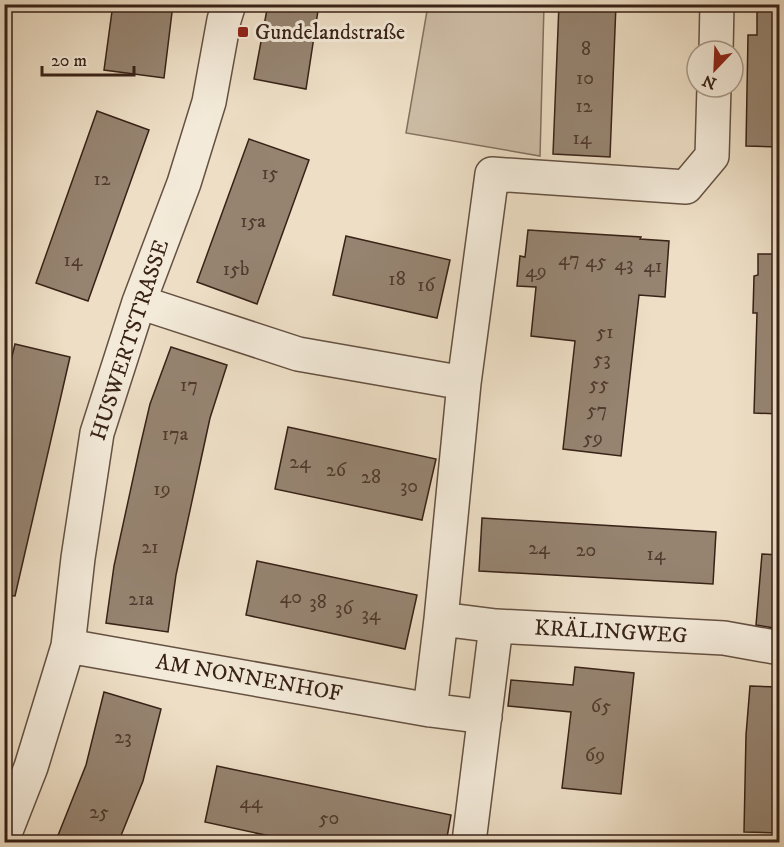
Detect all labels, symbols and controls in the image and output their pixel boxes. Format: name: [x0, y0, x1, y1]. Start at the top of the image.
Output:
place label: Gundelandstraße: [255, 19, 405, 46]
marker: Gundelandstraße: [236, 25, 250, 39]
house number: 8: [581, 37, 591, 62]
scale bar: [42, 39, 134, 77]
north arrow: [685, 39, 745, 99]
text: 20 m: [51, 50, 87, 72]
house number: 10: [576, 66, 594, 91]
text: N: [700, 70, 719, 94]
house number: 12: [575, 94, 593, 119]
house number: 14: [573, 126, 592, 151]
house number: 15: [261, 161, 279, 186]
house number: 12: [93, 167, 111, 192]
house number: 15a: [240, 209, 266, 234]
street label: HUSWERTSTRASSE: [85, 236, 175, 444]
house number: 47: [558, 247, 580, 272]
house number: 14: [64, 248, 83, 273]
house number: 45: [585, 249, 607, 274]
house number: 43: [615, 252, 633, 277]
house number: 41: [644, 254, 662, 279]
house number: 15b: [223, 257, 249, 282]
house number: 49: [525, 259, 547, 284]
house number: 18: [388, 267, 406, 292]
house number: 16: [417, 273, 435, 298]
house number: 51: [596, 320, 614, 345]
house number: 53: [593, 347, 611, 372]
house number: 55: [589, 372, 609, 397]
house number: 17: [180, 373, 198, 398]
house number: 57: [587, 398, 607, 423]
house number: 17a: [162, 422, 189, 447]
house number: 59: [583, 426, 603, 451]
house number: 24: [289, 450, 311, 475]
house number: 26: [326, 458, 347, 483]
house number: 28: [361, 465, 381, 490]
house number: 30: [400, 474, 418, 499]
house number: 19: [153, 477, 171, 502]
house number: 21: [141, 535, 159, 560]
house number: 24: [528, 536, 550, 561]
house number: 20: [576, 538, 596, 563]
house number: 14: [647, 542, 666, 567]
house number: 40: [280, 585, 302, 610]
house number: 21a: [128, 587, 154, 612]
house number: 38: [309, 590, 327, 615]
house number: 36: [335, 596, 354, 621]
house number: 34: [362, 602, 381, 627]
street label: KRÄLINGWEG: [534, 615, 688, 649]
street label: AM NONNENHOF: [154, 648, 345, 708]
house number: 65: [591, 694, 611, 719]
house number: 23: [114, 725, 132, 750]
house number: 69: [585, 743, 605, 768]
house number: 44: [239, 790, 263, 815]
house number: 25: [89, 800, 109, 825]
house number: 50: [319, 806, 339, 831]

